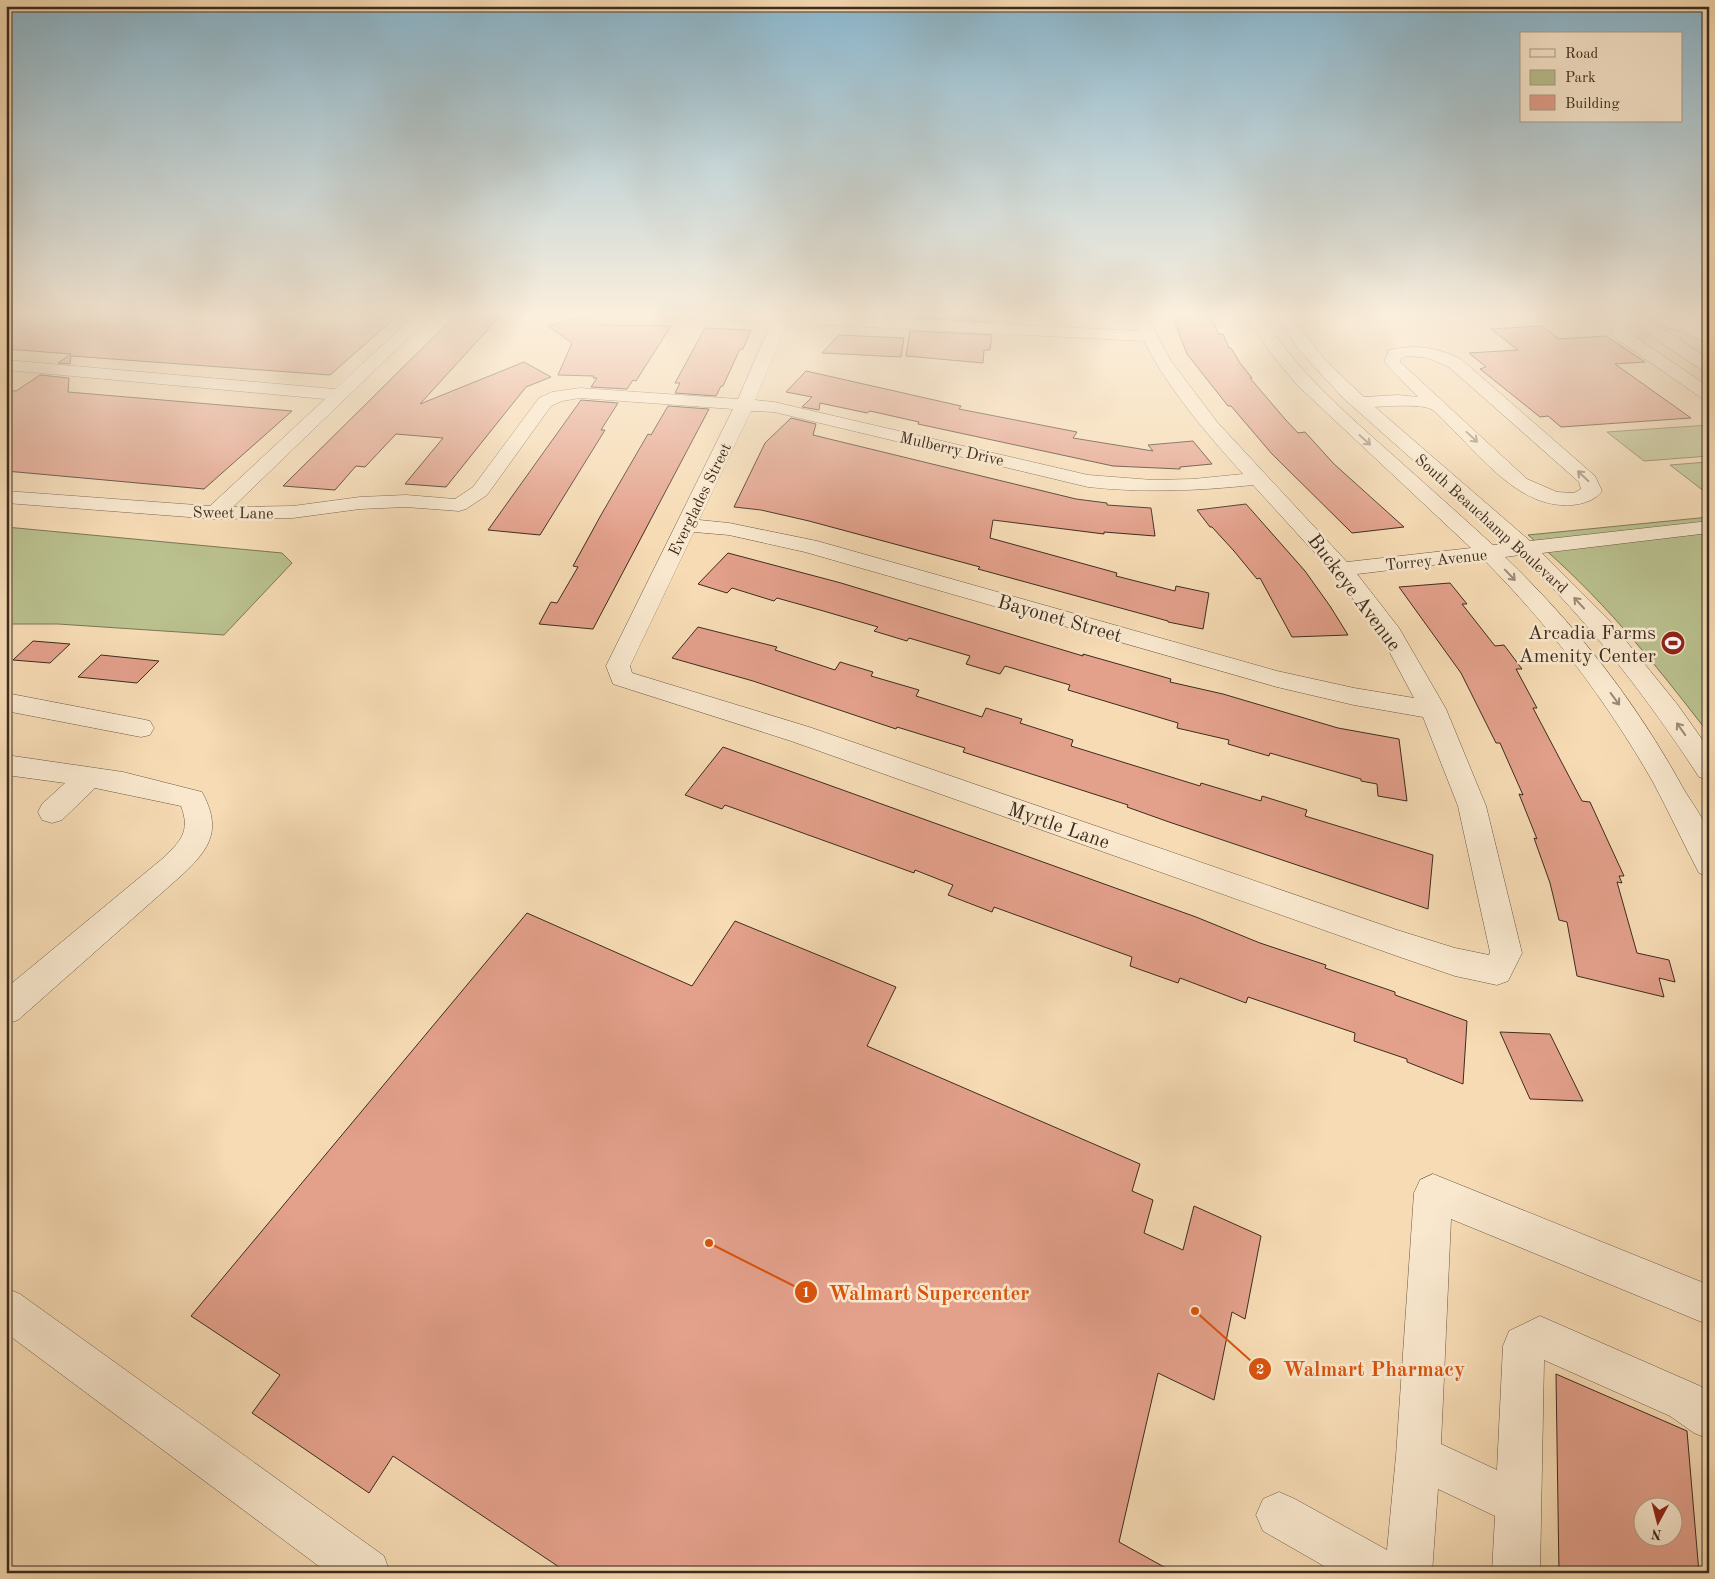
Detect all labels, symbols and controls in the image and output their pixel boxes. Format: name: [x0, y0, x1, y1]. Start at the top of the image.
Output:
legend: [1520, 32, 1682, 122]
text: Road: [1565, 47, 1599, 62]
text: Park: [1565, 71, 1596, 86]
text: Building: [1565, 97, 1620, 112]
street label: Mulberry Drive: [898, 430, 1005, 470]
one-way arrow: [1465, 432, 1478, 443]
one-way arrow: [1359, 435, 1372, 446]
street label: Everglades Street: [667, 441, 735, 559]
street label: South Beauchamp Boulevard: [1411, 452, 1570, 597]
one-way arrow: [1576, 470, 1589, 482]
street label: Sweet Lane: [192, 505, 274, 523]
street label: Buckeye Avenue: [1303, 531, 1404, 655]
street label: Torrey Avenue: [1384, 548, 1488, 574]
one-way arrow: [1504, 568, 1516, 581]
street label: Bayonet Street: [995, 593, 1124, 647]
one-way arrow: [1573, 597, 1585, 609]
place label: Arcadia Farms Amenity Center: [1518, 624, 1656, 667]
sports icon: Arcadia Farms Amenity Center: [1660, 630, 1686, 656]
one-way arrow: [1610, 692, 1620, 706]
one-way arrow: [1676, 722, 1686, 736]
street label: Myrtle Lane: [1005, 800, 1112, 854]
callout: Walmart Supercenter: [793, 1274, 1039, 1310]
text: Walmart Supercenter: [829, 1284, 1029, 1305]
text: 1: [802, 1286, 810, 1301]
callout: Walmart Pharmacy: [1248, 1351, 1475, 1387]
text: Walmart Pharmacy: [1283, 1360, 1465, 1381]
text: 2: [1256, 1363, 1264, 1378]
north arrow: [1632, 1496, 1682, 1546]
text: N: [1650, 1526, 1663, 1542]

